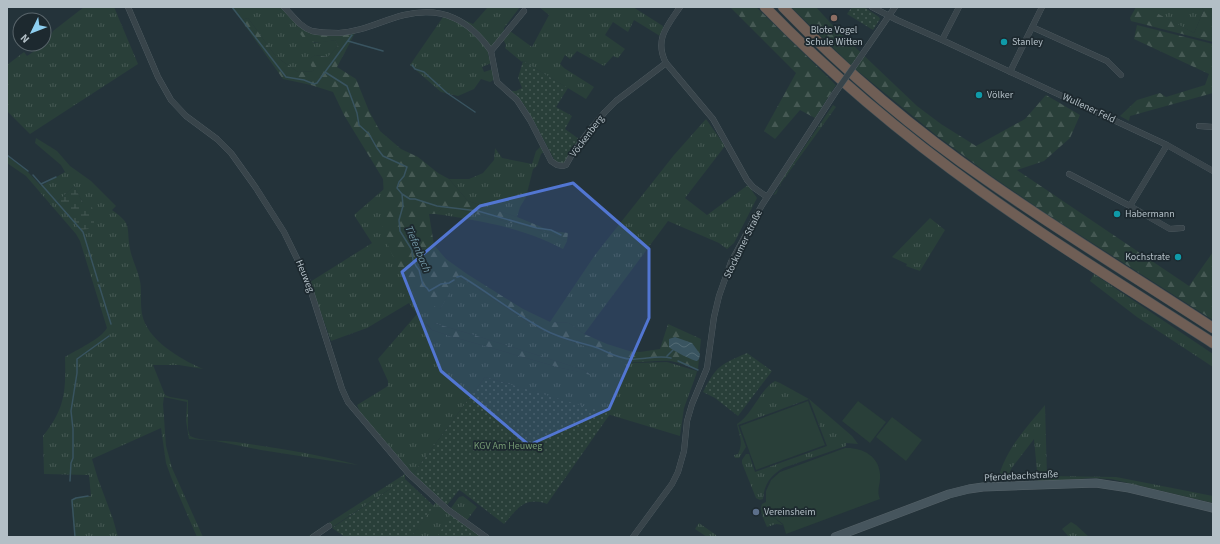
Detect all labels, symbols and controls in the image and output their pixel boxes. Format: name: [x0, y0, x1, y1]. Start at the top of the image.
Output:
north arrow: [12, 12, 52, 52]
marker: Blote Vogel Schule Witten: [829, 13, 839, 23]
place label: Blote Vogel Schule Witten: [805, 23, 863, 49]
text: N: [17, 31, 33, 46]
place label: Stanley: [1012, 35, 1043, 49]
marker: Stanley: [999, 37, 1009, 47]
place label: Völker: [987, 88, 1014, 102]
marker: Völker: [974, 90, 984, 100]
street label: Wullener Feld: [1060, 90, 1118, 126]
street label: Vöckenberg: [567, 112, 607, 160]
street label: Stockumer Straße: [720, 207, 766, 281]
place label: Habermann: [1125, 207, 1175, 221]
marker: Habermann: [1112, 209, 1122, 219]
water label: Tiefenbach: [401, 223, 435, 275]
place label: Kochstrate: [1125, 250, 1170, 264]
marker: Kochstrate: [1173, 252, 1183, 262]
street label: Heuweg: [292, 258, 318, 294]
park label: KGV Am Heuweg: [474, 439, 542, 453]
street label: Pferdebachstraße: [984, 467, 1058, 485]
place label: Vereinsheim: [764, 505, 816, 519]
marker: Vereinsheim: [751, 507, 761, 517]

